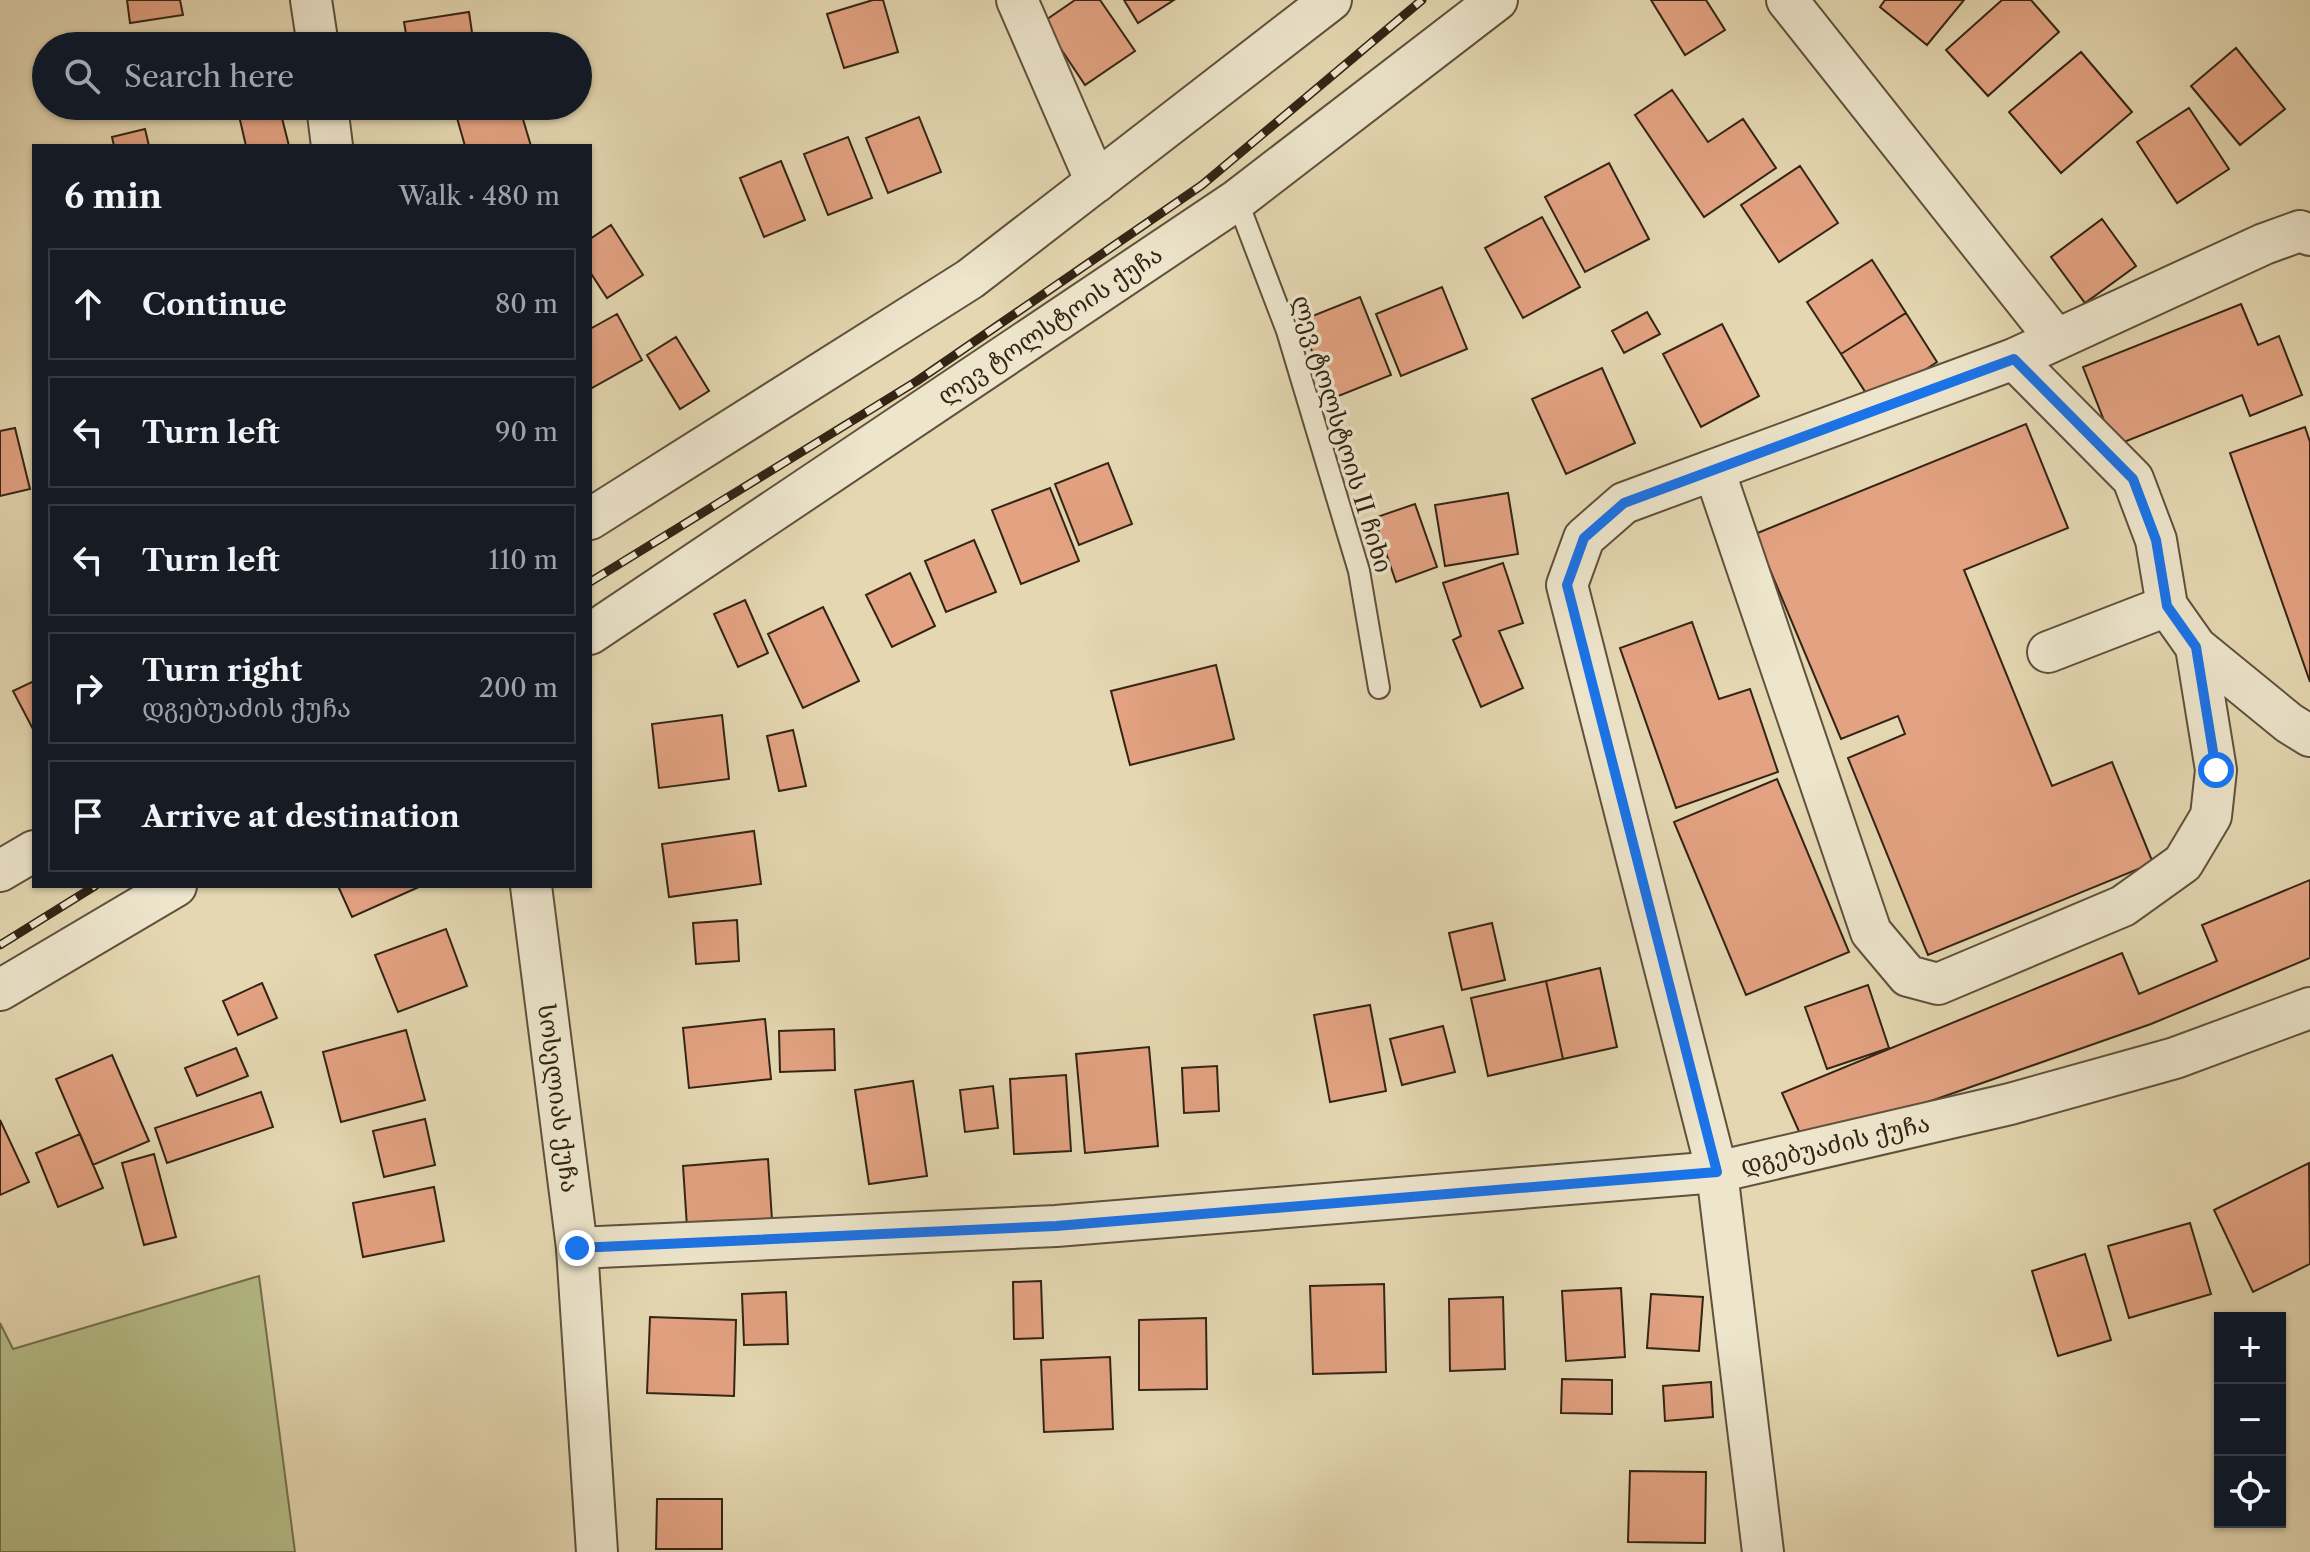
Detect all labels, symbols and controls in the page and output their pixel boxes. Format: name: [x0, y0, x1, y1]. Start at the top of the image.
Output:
search box: [32, 32, 592, 120]
icon: search: [60, 54, 104, 98]
text: Search here: [124, 58, 294, 95]
text: 6 min: [64, 175, 162, 217]
text: Walk · 480 m: [399, 180, 560, 212]
street label: ლევ ტოლსტოის ქუჩა: [932, 239, 1168, 411]
icon: ahead: [66, 282, 110, 326]
text: Continue: [142, 286, 287, 323]
text: 80 m: [495, 288, 558, 320]
street label: ლევ ტოლსტოის II ჩიხი: [1286, 292, 1399, 576]
icon: left: [66, 410, 110, 454]
text: Turn left: [142, 414, 279, 451]
text: 90 m: [495, 416, 558, 448]
icon: left: [66, 538, 110, 582]
text: Turn left: [142, 542, 279, 579]
text: 110 m: [489, 544, 558, 576]
text: Turn right: [142, 652, 302, 689]
icon: right: [66, 666, 110, 710]
text: 200 m: [479, 672, 558, 704]
text: დგებუაძის ქუჩა: [142, 692, 351, 724]
route start: [2198, 752, 2234, 788]
icon: arrive: [66, 794, 110, 838]
text: Arrive at destination: [142, 798, 460, 835]
street label: სოსელიას ქუჩა: [532, 1002, 585, 1194]
street label: დგებუაძის ქუჩა: [1738, 1108, 1932, 1180]
route end: [559, 1230, 595, 1266]
map controls: [2214, 1312, 2286, 1528]
button: +: [2214, 1312, 2286, 1384]
button: −: [2214, 1384, 2286, 1456]
button: locate: [2214, 1456, 2286, 1528]

